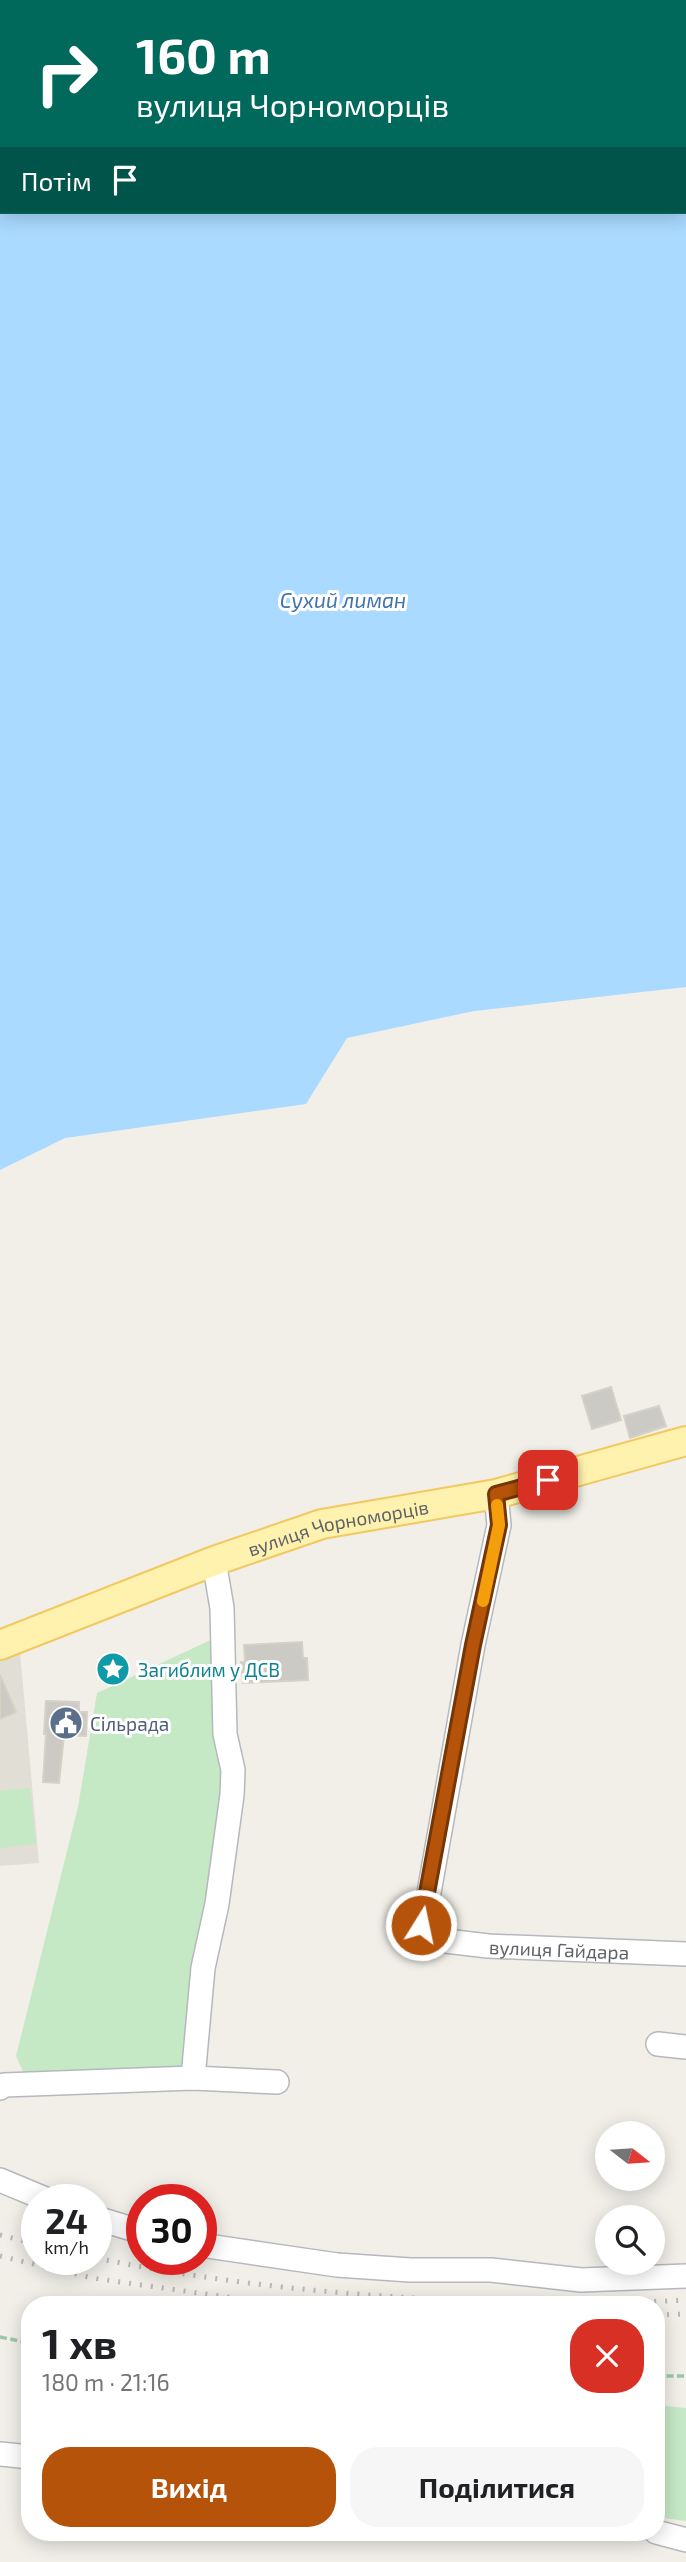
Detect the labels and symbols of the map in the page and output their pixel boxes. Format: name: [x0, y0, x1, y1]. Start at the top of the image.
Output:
water label: Сухий лиман: [280, 587, 406, 612]
pin: [518, 1450, 578, 1510]
street label: вулиця Чорноморців: [244, 1494, 430, 1560]
place icon: Загиблим у ДСВ: [94, 1650, 132, 1688]
place label: Загиблим у ДСВ: [138, 1658, 280, 1682]
public building icon: Сільрада: [47, 1704, 85, 1742]
place label: Сільрада: [90, 1712, 169, 1735]
position arrow: [384, 1888, 458, 1962]
street label: вулиця Гайдара: [489, 1935, 630, 1963]
north arrow: [595, 2121, 665, 2191]
speed limit sign: 30: [126, 2184, 217, 2275]

